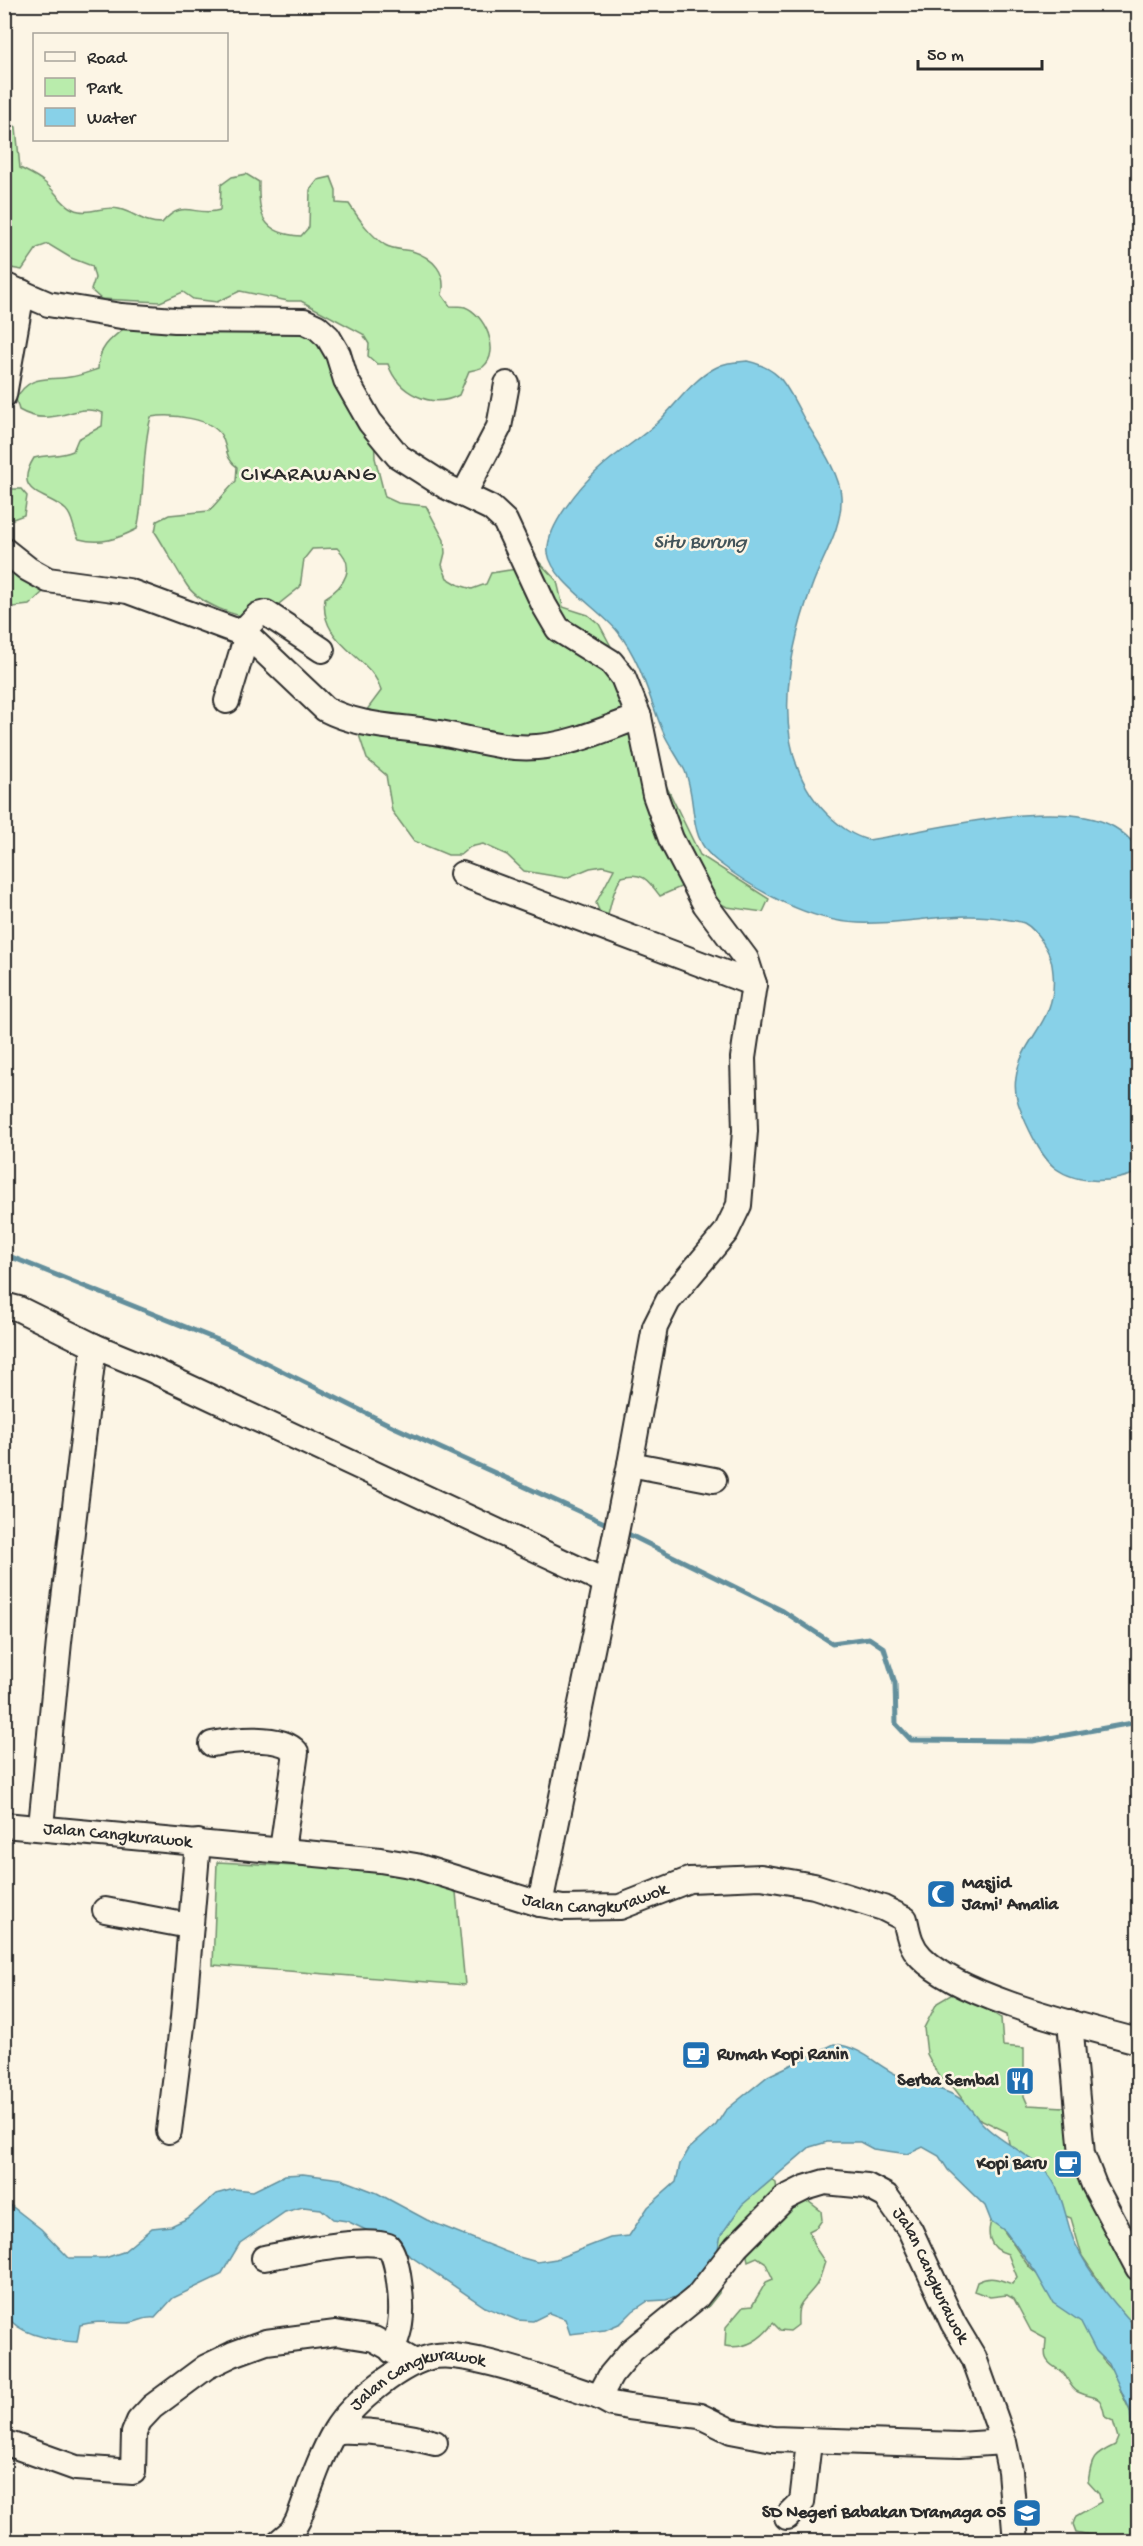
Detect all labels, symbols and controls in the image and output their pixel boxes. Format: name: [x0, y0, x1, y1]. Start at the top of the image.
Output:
legend: [33, 33, 228, 141]
scale bar: [918, 33, 1042, 71]
text: 50 m: [927, 46, 964, 67]
text: Road: [87, 49, 128, 70]
text: Park: [86, 79, 123, 100]
text: Water: [87, 109, 137, 130]
district label: CIKARAWANG: [241, 464, 377, 489]
water label: Situ Burung: [654, 532, 748, 555]
street label: Jalan Cangkurawok: [42, 1818, 195, 1853]
place label: Masjid Jami' Amalia: [961, 1874, 1059, 1916]
street label: Jalan Cangkurawok: [519, 1878, 673, 1918]
mosque icon: Masjid Jami' Amalia: [925, 1878, 957, 1910]
cafe icon: Rumah Kopi Ranin: [680, 2039, 712, 2071]
place label: Rumah Kopi Ranin: [716, 2045, 849, 2066]
restaurant icon: Serba Sembal: [1004, 2065, 1036, 2097]
place label: Serba Sembal: [897, 2071, 999, 2092]
cafe icon: Kopi Baru: [1052, 2148, 1084, 2180]
place label: Kopi Baru: [976, 2154, 1048, 2175]
street label: Jalan Cangkurawok: [887, 2204, 974, 2349]
street label: Jalan Cangkurawok: [346, 2345, 489, 2416]
school or university icon: SD Negeri Babakan Dramaga 05: [1011, 2497, 1043, 2529]
place label: SD Negeri Babakan Dramaga 05: [762, 2503, 1007, 2524]

